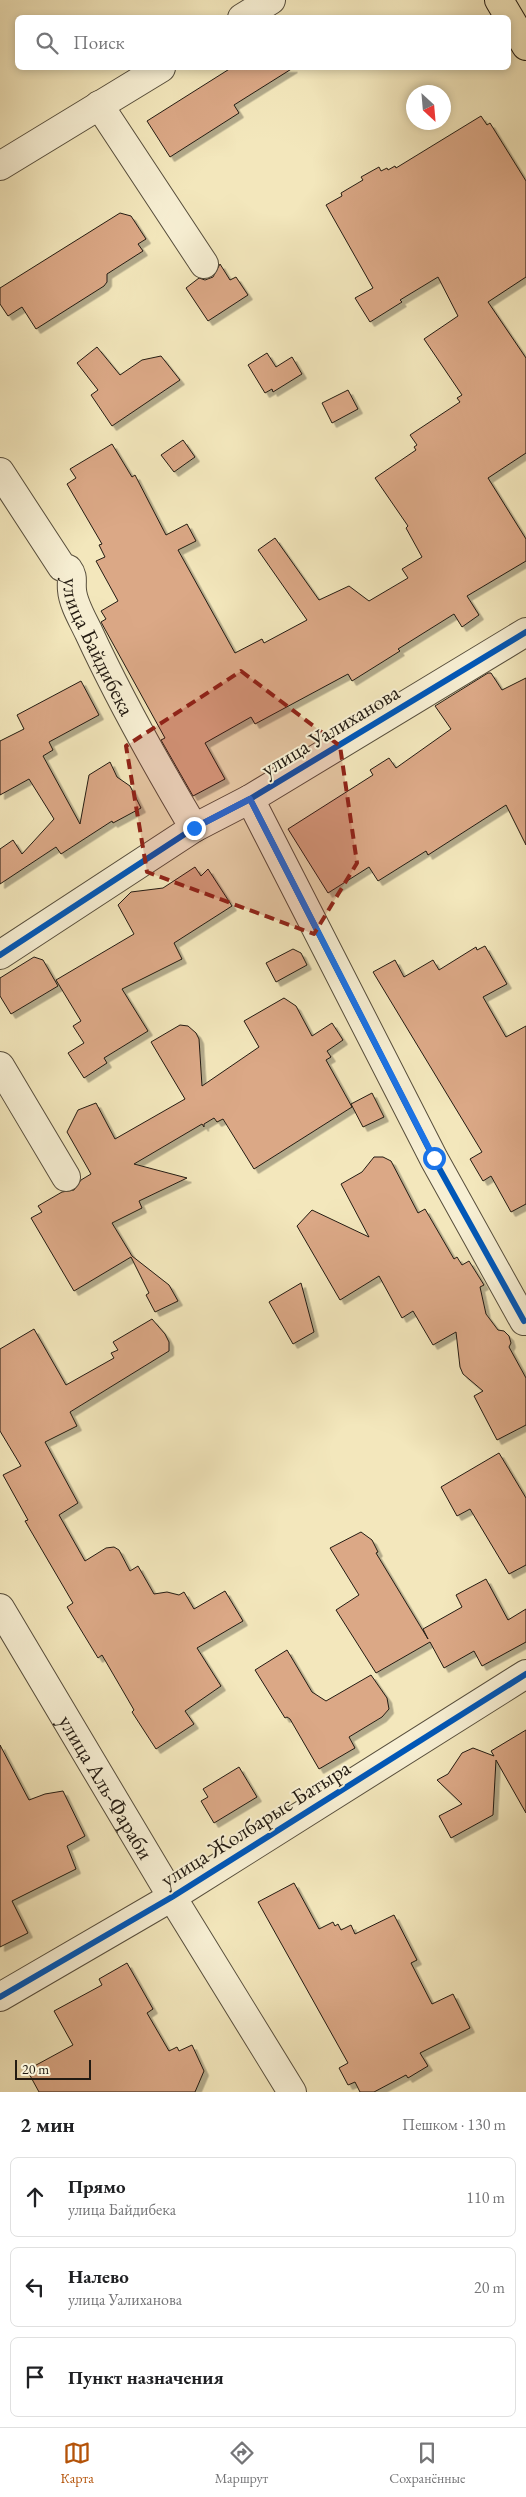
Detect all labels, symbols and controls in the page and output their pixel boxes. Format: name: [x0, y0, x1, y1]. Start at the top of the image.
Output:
search box: [15, 15, 511, 70]
icon: search: [33, 29, 61, 57]
text: Поиск: [73, 30, 125, 55]
north arrow: [406, 85, 451, 130]
street label: улица Байдибека: [57, 577, 142, 721]
street label: улица Уалиханова: [256, 677, 405, 783]
route end: [183, 817, 206, 840]
route start: [423, 1147, 446, 1170]
street label: улица Аль-Фараби: [52, 1709, 160, 1865]
street label: улица Жолбарыс Батыра: [155, 1753, 356, 1894]
scale bar: [15, 2057, 91, 2080]
text: 20 m: [22, 2060, 49, 2078]
text: 2 мин: [20, 2111, 75, 2138]
text: Пешком · 130 m: [402, 2114, 506, 2135]
text: Прямо: [68, 2174, 126, 2199]
icon: ahead: [21, 2183, 49, 2211]
text: 110 m: [466, 2187, 505, 2208]
text: улица Байдибека: [68, 2199, 176, 2220]
text: Налево: [68, 2264, 129, 2289]
icon: left: [21, 2273, 49, 2301]
text: 20 m: [474, 2277, 505, 2298]
text: улица Уалиханова: [68, 2289, 182, 2310]
icon: arrive: [21, 2363, 49, 2391]
text: Пункт назначения: [68, 2365, 224, 2390]
tab: Карта: [60, 2439, 94, 2487]
tab: Маршрут: [215, 2439, 268, 2487]
tab: Сохранённые: [389, 2439, 466, 2487]

